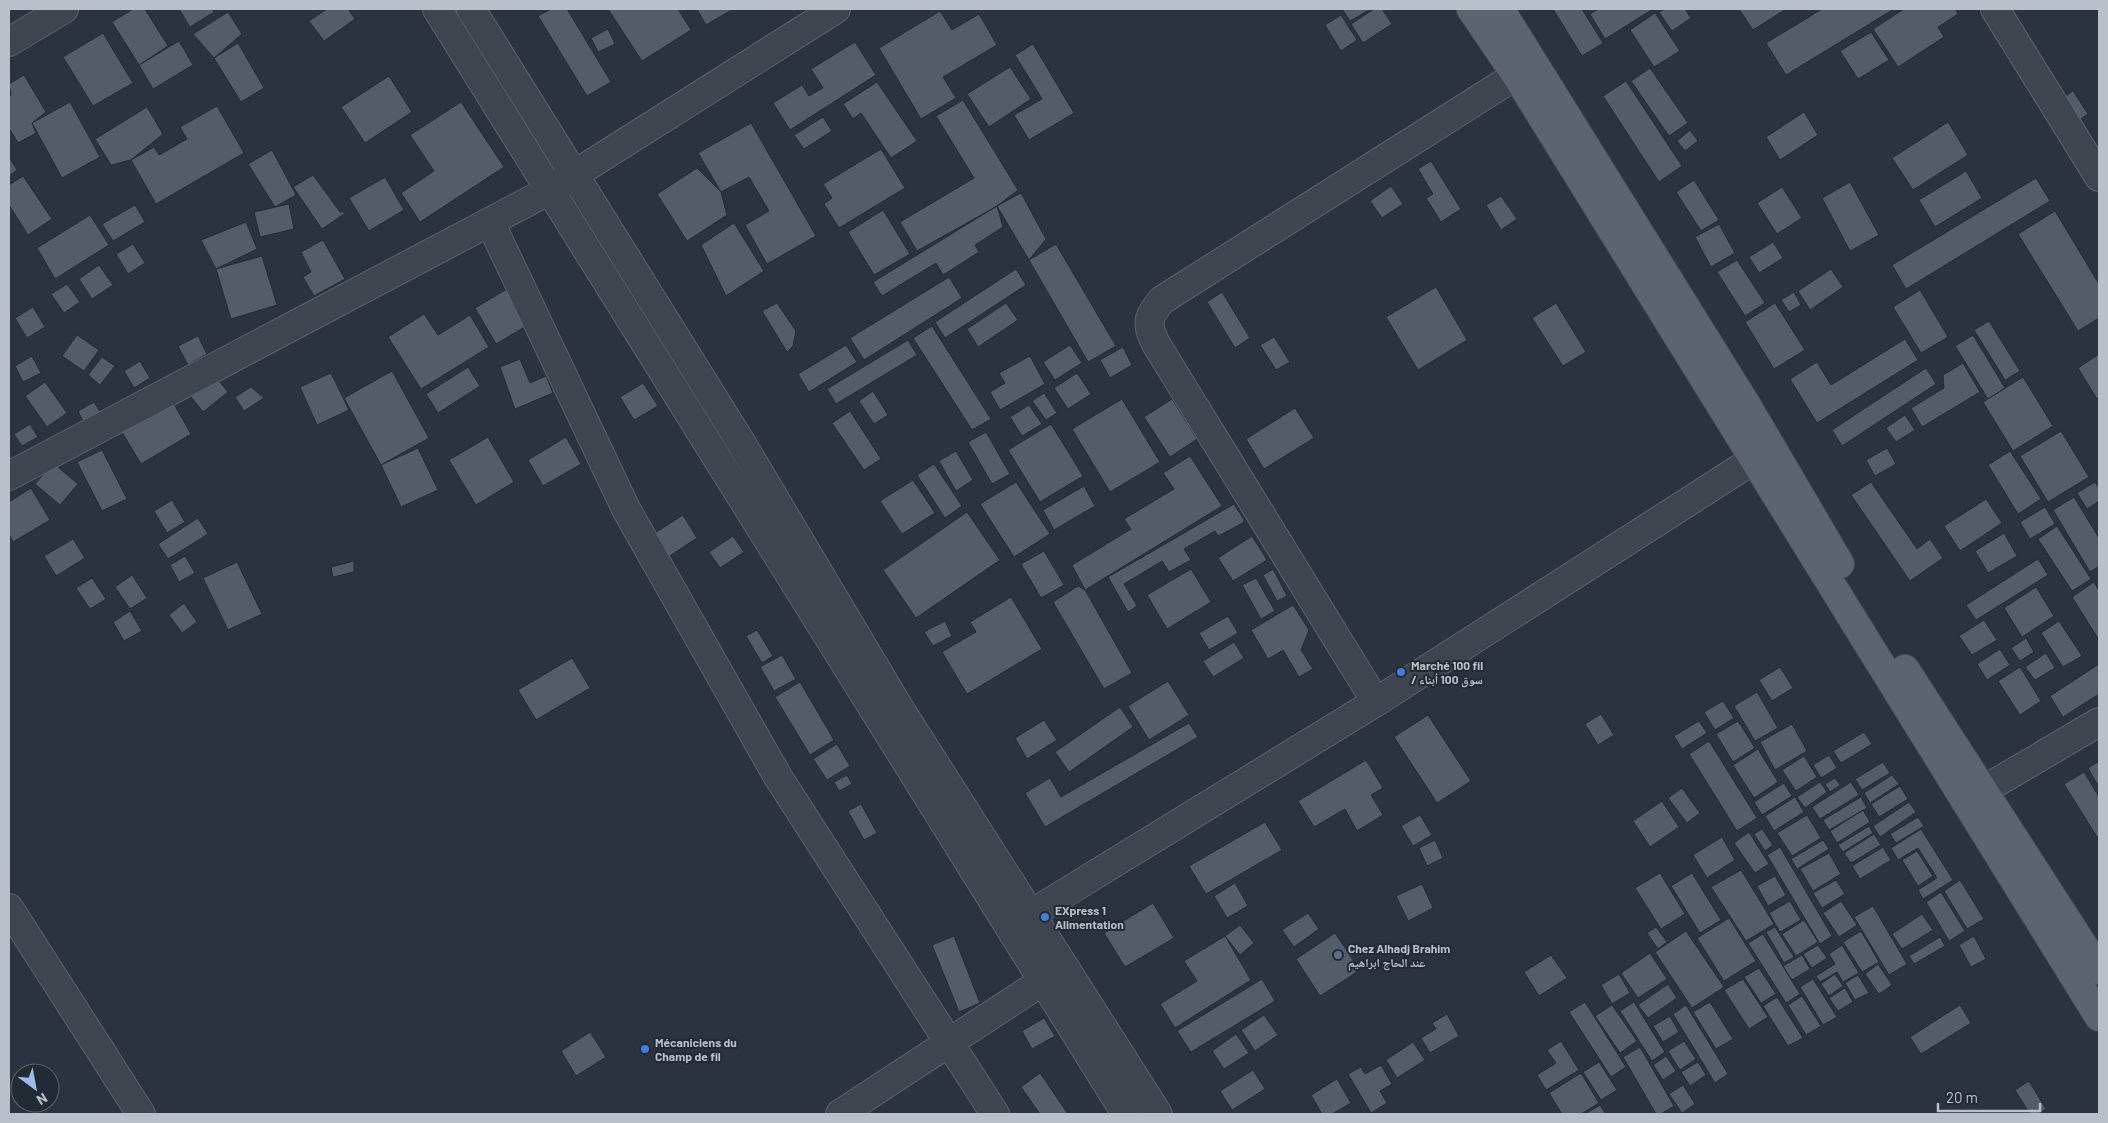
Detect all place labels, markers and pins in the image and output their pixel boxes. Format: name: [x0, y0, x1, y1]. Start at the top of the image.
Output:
place label: Marché 100 fil / سوق 100 أبناء: [1411, 658, 1483, 688]
marker: Marché 100 fil / سوق 100 أبناء: [1395, 666, 1407, 678]
place label: EXpress 1 Alimentation: [1055, 903, 1124, 931]
marker: EXpress 1 Alimentation: [1039, 911, 1051, 923]
place label: Chez Alhadj Brahim عند الحاج ابراهيم: [1348, 941, 1450, 971]
marker: Chez Alhadj Brahim عند الحاج ابراهيم: [1332, 949, 1344, 961]
place label: Mécaniciens du Champ de fil: [655, 1035, 737, 1063]
marker: Mécaniciens du Champ de fil: [639, 1043, 651, 1055]

